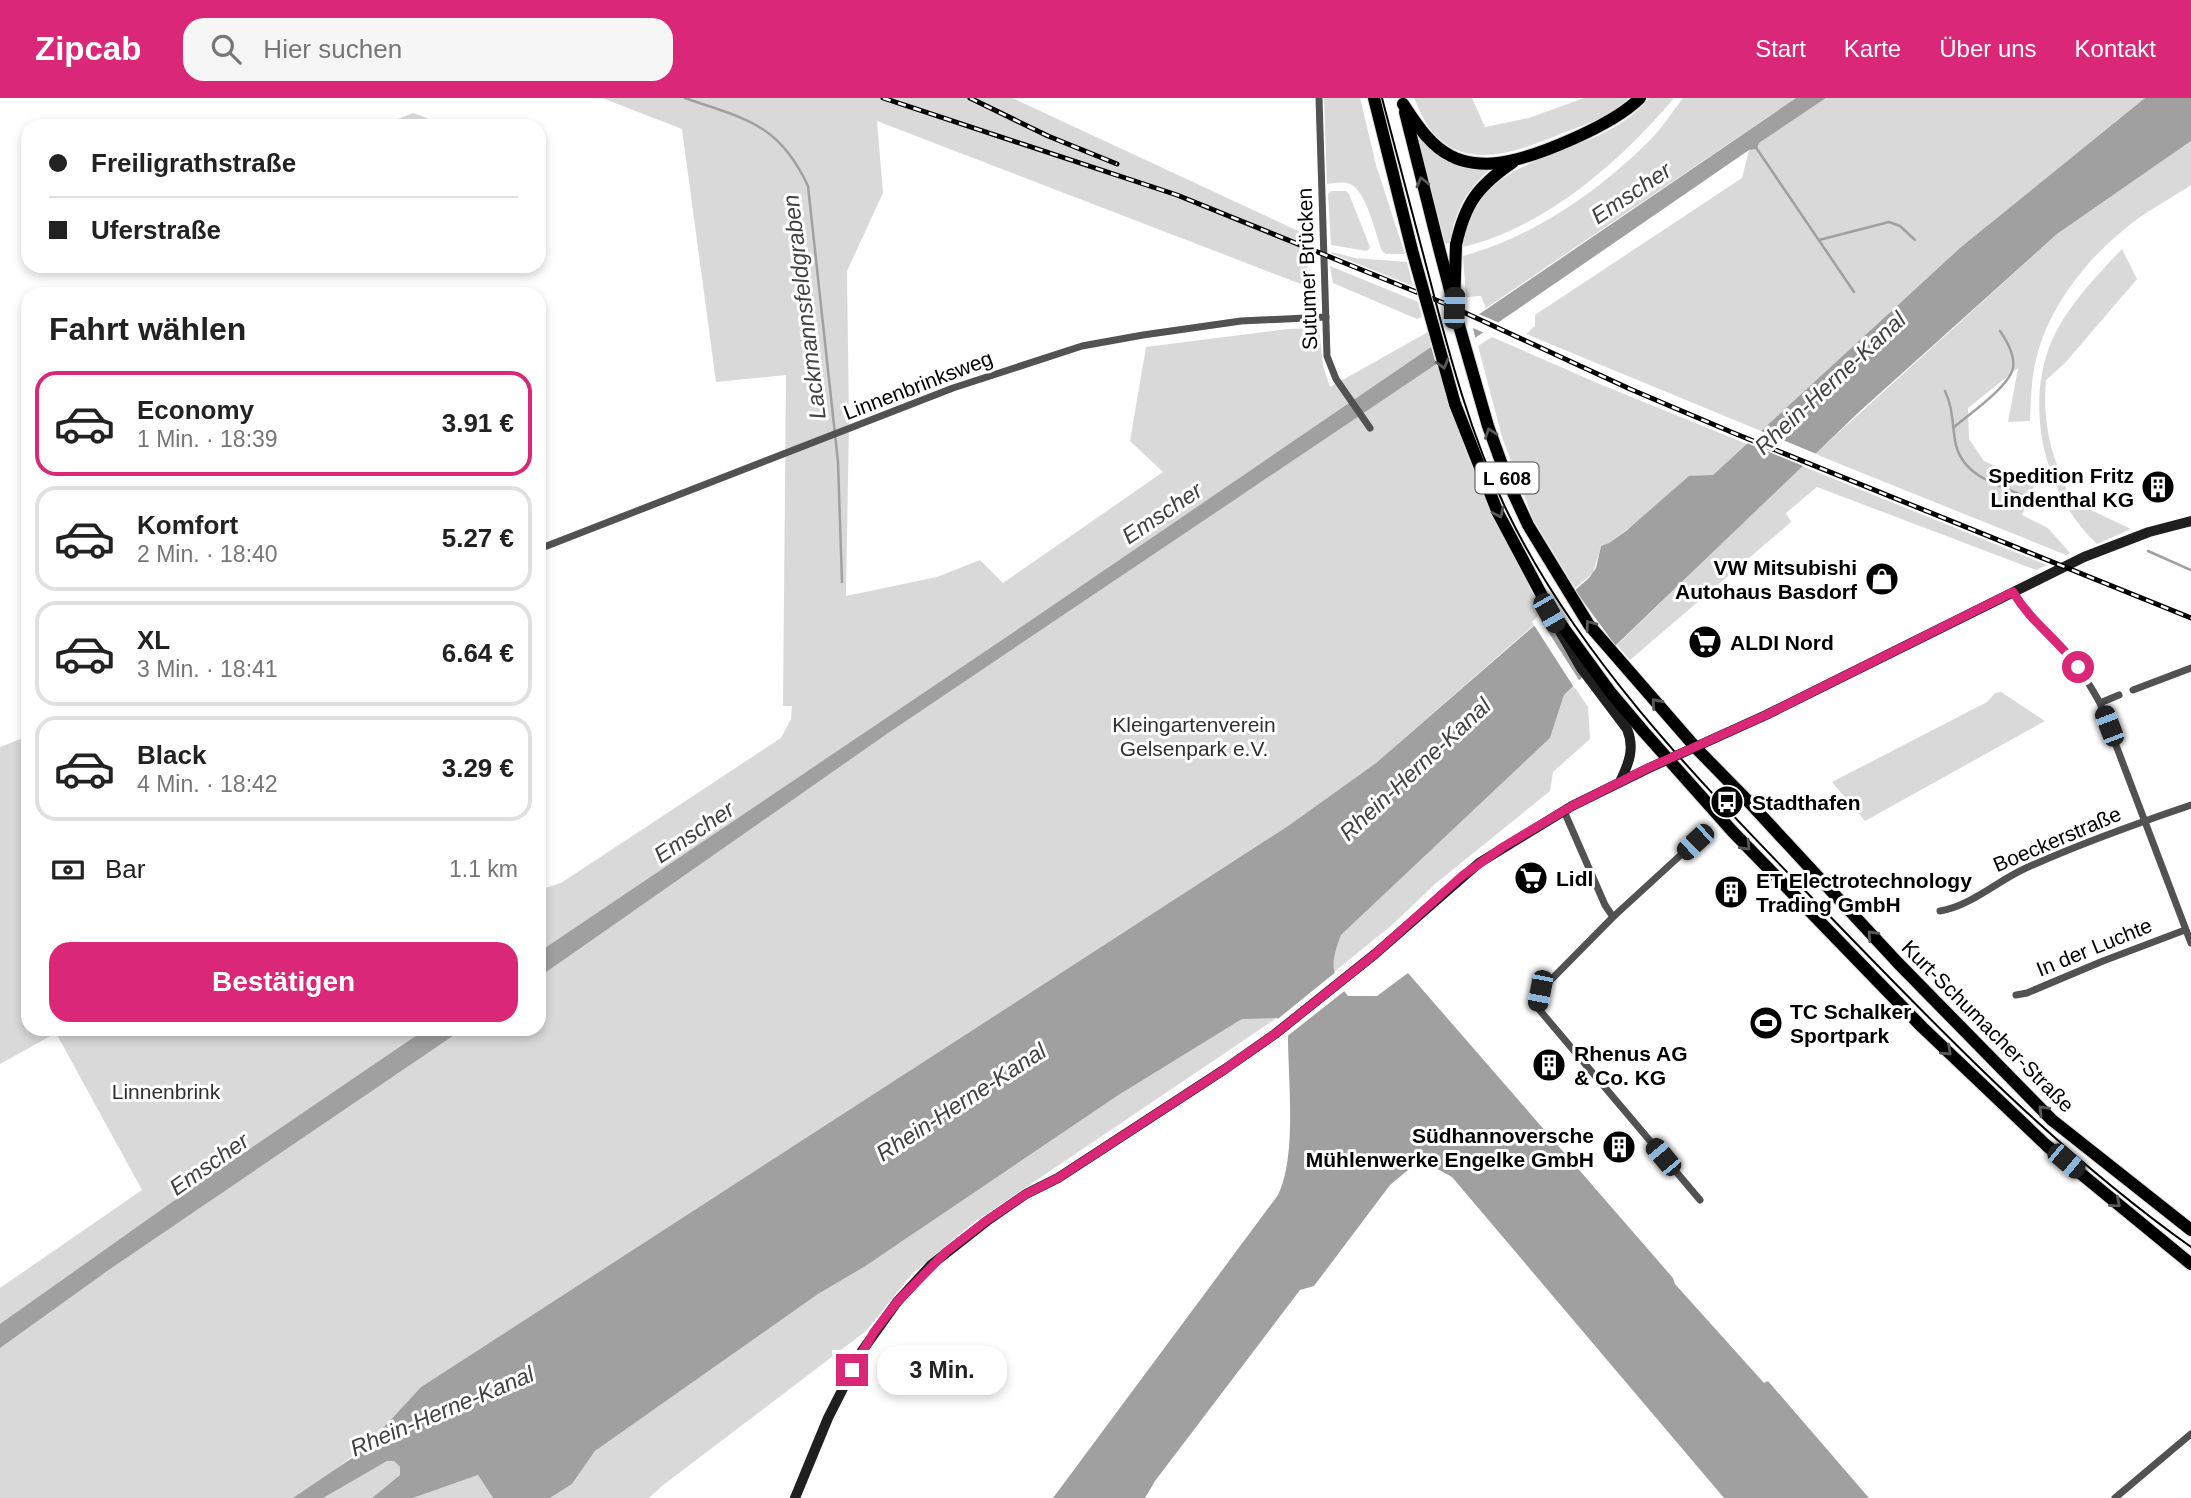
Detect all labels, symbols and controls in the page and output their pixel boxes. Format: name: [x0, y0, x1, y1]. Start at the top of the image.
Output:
search box: [183, 18, 673, 81]
text: Zipcab: [35, 30, 141, 67]
icon: search: [207, 30, 245, 68]
text: Hier suchen: [263, 34, 402, 64]
text: Start: [1755, 35, 1806, 62]
text: Karte: [1844, 35, 1901, 62]
text: Über uns: [1939, 35, 2037, 62]
text: Kontakt: [2075, 35, 2156, 62]
text: Freiligrathstraße: [91, 148, 296, 178]
water label: Emscher: [1586, 156, 1677, 229]
one-way arrow: [1416, 176, 1430, 188]
street label: Sutumer Brücken: [1293, 188, 1321, 350]
water label: Lackmannsfeldgraben: [777, 193, 831, 421]
text: Uferstraße: [91, 215, 221, 245]
car: [1443, 287, 1466, 329]
water label: Rhein-Herne-Kanal: [1749, 306, 1912, 460]
text: Fahrt wählen: [49, 311, 246, 347]
street label: Linnenbrinksweg: [840, 346, 996, 424]
one-way arrow: [1434, 357, 1449, 369]
icon: car: [53, 392, 116, 455]
text: Economy: [137, 395, 254, 425]
text: 3.91 €: [442, 408, 514, 438]
text: 1 Min. · 18:39: [137, 426, 278, 452]
one-way arrow: [1484, 427, 1498, 439]
road number: L 608: [1476, 462, 1538, 494]
place label: Spedition Fritz Lindenthal KG: [1988, 464, 2134, 511]
building icon: Spedition Fritz Lindenthal KG: [2139, 468, 2177, 506]
water label: Emscher: [1117, 476, 1208, 549]
one-way arrow: [1490, 506, 1504, 518]
icon: car: [53, 507, 116, 570]
text: Komfort: [137, 510, 238, 540]
text: 5.27 €: [442, 523, 514, 553]
text: 2 Min. · 18:40: [137, 541, 278, 567]
place label: VW Mitsubishi Autohaus Basdorf: [1675, 556, 1858, 603]
shop icon: VW Mitsubishi Autohaus Basdorf: [1863, 560, 1901, 598]
car: [1530, 590, 1569, 636]
one-way arrow: [1585, 620, 1598, 632]
icon: car: [53, 622, 116, 685]
supermarket icon: ALDI Nord: [1686, 623, 1724, 661]
text: XL: [137, 625, 170, 655]
place label: ALDI Nord: [1730, 631, 1834, 654]
text: 6.64 €: [442, 638, 514, 668]
route start: [2062, 651, 2094, 683]
text: 3 Min. · 18:41: [137, 656, 278, 682]
water label: Rhein-Herne-Kanal: [1334, 692, 1497, 846]
one-way arrow: [1652, 698, 1664, 711]
car: [2092, 703, 2127, 749]
park label: Kleingartenverein Gelsenpark e.V.: [1112, 713, 1276, 760]
icon: car: [53, 737, 116, 800]
text: Black: [137, 740, 206, 770]
text: 3.29 €: [442, 753, 514, 783]
text: 4 Min. · 18:42: [137, 771, 278, 797]
bus stop icon: Stadthafen: [1708, 783, 1746, 821]
place label: Stadthafen: [1752, 791, 1861, 814]
water label: Emscher: [649, 795, 740, 868]
street label: Boeckerstraße: [1990, 802, 2124, 876]
car: [1673, 820, 1718, 864]
one-way arrow: [1737, 838, 1750, 851]
icon: cash: [49, 851, 87, 889]
text: Bar: [105, 854, 145, 884]
text: 1.1 km: [449, 856, 518, 882]
supermarket icon: Lidl: [1512, 859, 1550, 897]
place label: Lidl: [1556, 867, 1593, 890]
place label: ET Electrotechnology Trading GmbH: [1756, 869, 1972, 916]
building icon: ET Electrotechnology Trading GmbH: [1712, 873, 1750, 911]
street label: In der Luchte: [2033, 913, 2155, 981]
one-way arrow: [1868, 930, 1881, 943]
street label: Kurt-Schumacher-Straße: [1897, 935, 2079, 1117]
button: Bestätigen: [49, 942, 518, 1022]
car: [1526, 968, 1555, 1014]
place label: TC Schalker Sportpark: [1790, 1000, 1911, 1047]
sports icon: TC Schalker Sportpark: [1747, 1004, 1785, 1042]
water label: Rhein-Herne-Kanal: [871, 1037, 1051, 1167]
place label: Rhenus AG & Co. KG: [1574, 1042, 1688, 1089]
one-way arrow: [1939, 1043, 1952, 1056]
building icon: Rhenus AG & Co. KG: [1530, 1046, 1568, 1084]
park label: Linnenbrink: [112, 1080, 221, 1103]
one-way arrow: [2038, 1106, 2051, 1119]
place label: Südhannoversche Mühlenwerke Engelke GmbH: [1306, 1124, 1594, 1171]
water label: Emscher: [164, 1127, 255, 1201]
building icon: Südhannoversche Mühlenwerke Engelke GmbH: [1600, 1128, 1638, 1166]
car: [1642, 1134, 1685, 1180]
car: [2044, 1139, 2089, 1183]
one-way arrow: [2108, 1195, 2121, 1207]
callout: 3 Min.: [876, 1346, 1006, 1394]
route end: [836, 1354, 868, 1386]
text: 3 Min.: [909, 1357, 975, 1383]
water label: Rhein-Herne-Kanal: [346, 1360, 539, 1461]

